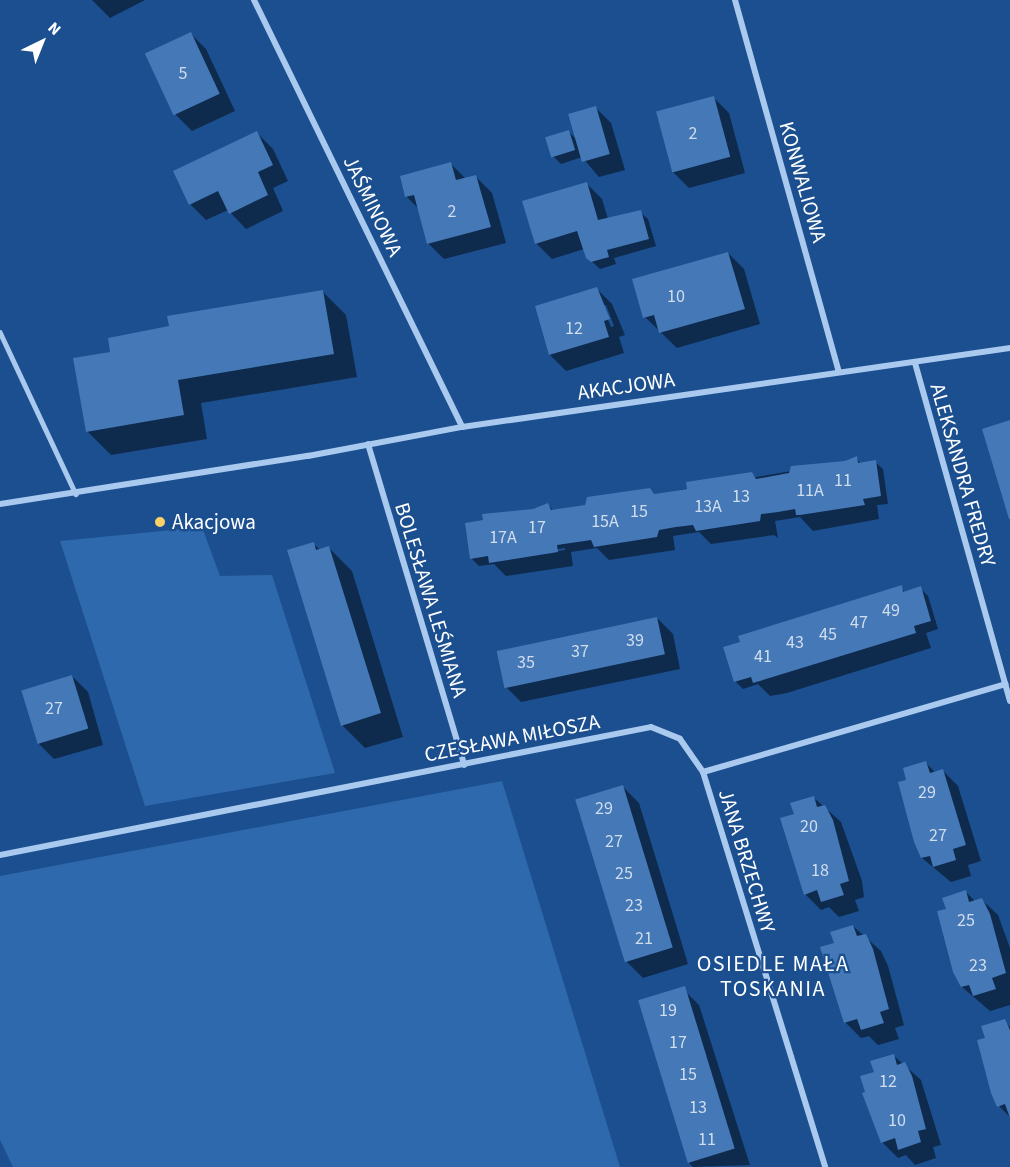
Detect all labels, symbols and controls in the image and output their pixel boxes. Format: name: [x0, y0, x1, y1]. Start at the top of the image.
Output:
north arrow: [12, 12, 72, 72]
text: N: [43, 17, 66, 41]
house number: 5: [179, 63, 187, 85]
street label: KONWALIOWA: [774, 119, 832, 245]
house number: 2: [689, 123, 697, 145]
street label: JAŚMINOWA: [338, 152, 408, 260]
house number: 2: [448, 201, 456, 223]
house number: 10: [667, 286, 685, 308]
house number: 12: [565, 318, 583, 340]
street label: AKACJOWA: [576, 367, 676, 405]
street label: ALEKSANDRA FREDRY: [925, 380, 1001, 570]
house number: 11: [834, 470, 852, 492]
house number: 11A: [796, 480, 824, 502]
house number: 13: [732, 486, 750, 508]
house number: 13A: [694, 496, 722, 518]
street label: BOLESŁAWA LEŚMIANA: [389, 499, 473, 701]
house number: 15: [630, 501, 648, 523]
place label: Akacjowa: [172, 509, 256, 535]
house number: 15A: [591, 511, 619, 533]
marker: Akacjowa: [153, 515, 167, 529]
house number: 17: [528, 517, 546, 539]
house number: 17A: [489, 527, 517, 549]
house number: 49: [882, 600, 900, 622]
house number: 47: [850, 612, 868, 634]
house number: 45: [819, 624, 837, 646]
house number: 39: [626, 630, 644, 652]
house number: 43: [786, 632, 804, 654]
house number: 37: [571, 641, 589, 663]
house number: 41: [754, 646, 772, 668]
house number: 35: [517, 652, 535, 674]
house number: 27: [45, 698, 63, 720]
street label: CZESŁAWA MIŁOSZA: [422, 709, 602, 767]
house number: 29: [918, 782, 936, 804]
street label: JANA BRZECHWY: [713, 786, 781, 936]
house number: 29: [595, 798, 613, 820]
house number: 20: [800, 816, 818, 838]
house number: 27: [929, 825, 947, 847]
house number: 27: [605, 831, 623, 853]
house number: 18: [811, 860, 829, 882]
house number: 25: [615, 863, 633, 885]
house number: 23: [625, 895, 643, 917]
house number: 25: [957, 910, 975, 932]
house number: 21: [635, 928, 653, 950]
district label: OSIEDLE MAŁA TOSKANIA: [697, 951, 849, 1002]
house number: 23: [969, 955, 987, 977]
house number: 19: [659, 1000, 677, 1022]
house number: 17: [669, 1032, 687, 1054]
house number: 15: [679, 1064, 697, 1086]
house number: 12: [879, 1071, 897, 1093]
house number: 13: [689, 1097, 707, 1119]
house number: 10: [888, 1110, 906, 1132]
house number: 11: [698, 1129, 716, 1151]

